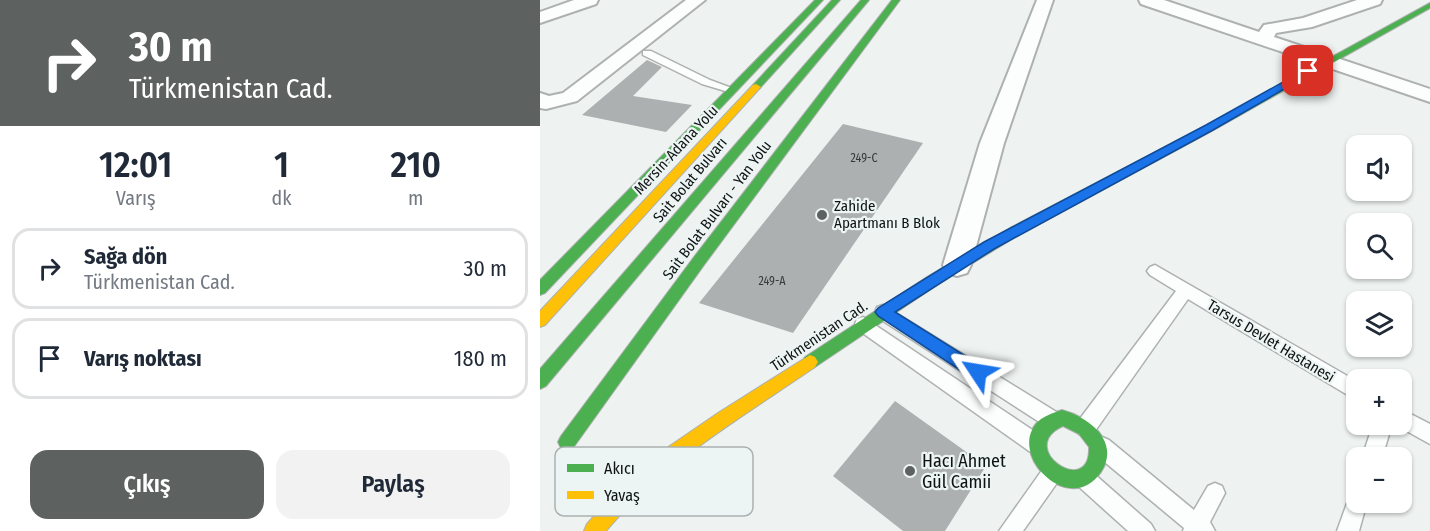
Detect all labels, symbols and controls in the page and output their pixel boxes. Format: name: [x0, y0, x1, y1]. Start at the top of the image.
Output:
text: 30 m: [129, 22, 213, 72]
icon: right: [30, 24, 108, 102]
pin: [1282, 45, 1333, 96]
icon: arrive: [1291, 54, 1324, 87]
text: Türkmenistan Cad.: [129, 73, 333, 105]
street label: Mersin-Adana Yolu: [630, 102, 722, 198]
street label: Sait Bolat Bulvarı: [649, 134, 731, 226]
map controls: [1346, 135, 1412, 513]
button: sound: [1346, 135, 1412, 201]
street label: Sait Bolat Bulvarı - Yan Yolu: [659, 137, 775, 283]
text: 12:01: [99, 143, 172, 187]
text: 1: [274, 143, 289, 187]
text: 210: [391, 143, 441, 187]
house number: 249-C: [850, 151, 878, 165]
text: Varış: [116, 186, 156, 210]
text: dk: [271, 186, 292, 210]
text: m: [408, 186, 423, 210]
place label: Zahide Apartmanı B Blok: [834, 197, 940, 232]
marker: Zahide Apartmanı B Blok: [815, 208, 829, 222]
button: search: [1346, 213, 1412, 279]
text: Sağa dön: [84, 243, 167, 270]
icon: right: [33, 252, 66, 285]
text: 30 m: [464, 255, 507, 282]
text: Türkmenistan Cad.: [84, 270, 235, 294]
house number: 249-A: [758, 274, 786, 288]
button: layers: [1346, 291, 1412, 357]
street label: Tarsus Devlet Hastanesi: [1204, 296, 1338, 386]
street label: Türkmenistan Cad.: [767, 297, 871, 375]
position arrow: [946, 340, 1010, 404]
icon: arrive: [33, 342, 66, 375]
text: Varış noktası: [84, 345, 202, 372]
text: 180 m: [454, 345, 507, 372]
button: +: [1346, 369, 1412, 435]
legend: [555, 447, 753, 516]
button: −: [1346, 447, 1412, 513]
button: Çıkış: [30, 450, 264, 519]
button: Paylaş: [276, 450, 510, 519]
place label: Hacı Ahmet Gül Camii: [922, 450, 1006, 493]
text: Akıcı: [604, 459, 635, 478]
marker: Hacı Ahmet Gül Camii: [903, 464, 917, 478]
text: Yavaş: [604, 486, 640, 505]

